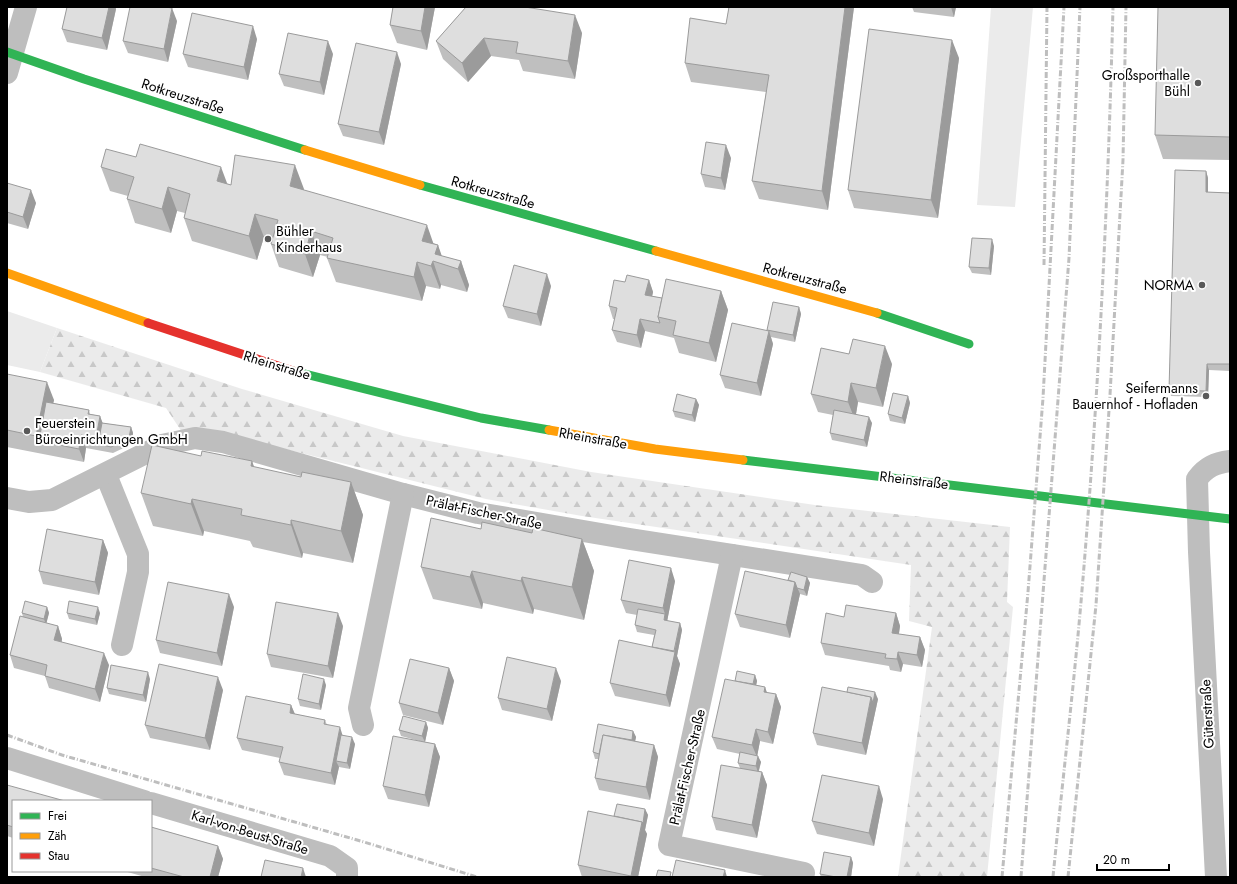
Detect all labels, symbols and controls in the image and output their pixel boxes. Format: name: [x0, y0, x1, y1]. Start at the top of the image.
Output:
place label: Großsporthalle Bühl: [1102, 65, 1190, 101]
street label: Rotkreuzstraße: [139, 73, 227, 119]
marker: Großsporthalle Bühl: [1193, 78, 1203, 88]
street label: Rotkreuzstraße: [449, 170, 537, 214]
place label: Bühler Kinderhaus: [276, 221, 342, 257]
marker: Bühler Kinderhaus: [263, 234, 273, 244]
street label: Rotkreuzstraße: [761, 257, 849, 299]
place label: NORMA: [1144, 275, 1195, 295]
marker: NORMA: [1197, 280, 1207, 290]
street label: Rheinstraße: [241, 345, 313, 385]
place label: Seifermanns Bauernhof - Hofladen: [1072, 378, 1198, 414]
marker: Seifermanns Bauernhof - Hofladen: [1201, 391, 1211, 401]
place label: Feuerstein Büroeinrichtungen GmbH: [35, 413, 188, 449]
street label: Rheinstraße: [557, 422, 629, 454]
marker: Feuerstein Büroeinrichtungen GmbH: [22, 426, 32, 436]
street label: Rheinstraße: [879, 466, 949, 494]
street label: Prälat-Fischer-Straße: [424, 490, 544, 534]
street label: Güterstraße: [1195, 679, 1219, 749]
street label: Prälat-Fischer-Straße: [664, 707, 710, 827]
legend: [12, 800, 152, 872]
street label: Karl-von-Beust-Straße: [189, 805, 311, 859]
text: Frei: [48, 807, 67, 825]
text: Zäh: [48, 827, 67, 845]
scale bar: [1097, 846, 1169, 872]
text: Stau: [48, 847, 70, 865]
text: 20 m: [1103, 851, 1130, 869]

